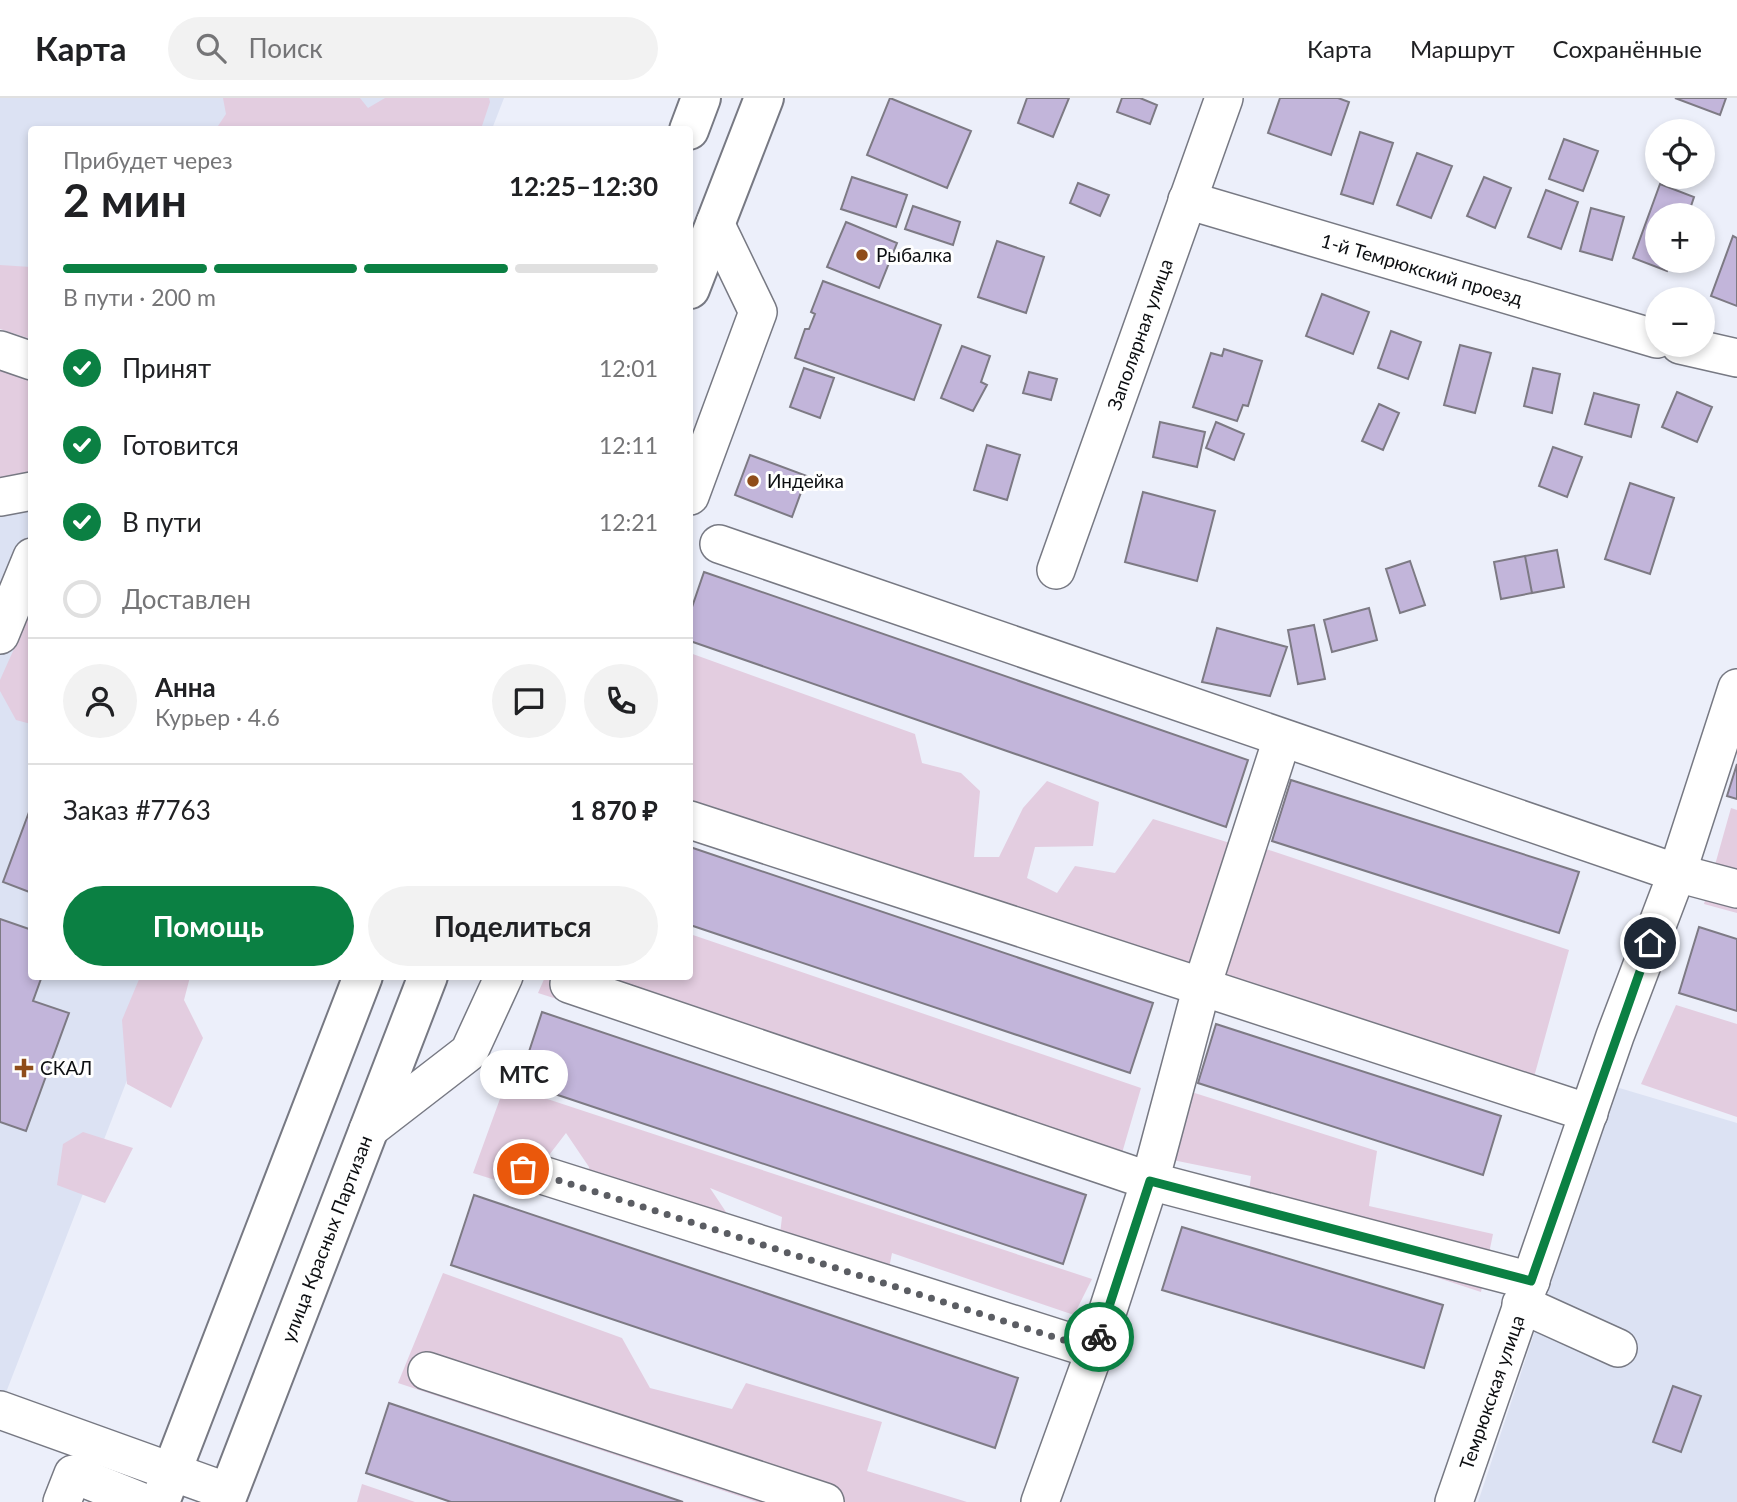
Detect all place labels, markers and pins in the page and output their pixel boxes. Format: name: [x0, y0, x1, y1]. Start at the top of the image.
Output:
place label: Рыбалка: [876, 243, 952, 266]
marker: Рыбалка: [854, 247, 870, 263]
place label: Индейка: [767, 469, 844, 492]
marker: Индейка: [745, 473, 761, 489]
pin: [1620, 913, 1680, 973]
callout: МТС: [479, 1050, 567, 1099]
place label: СКАЛ: [40, 1056, 92, 1079]
marker: СКАЛ: [14, 1058, 34, 1078]
pin: [493, 1139, 553, 1199]

